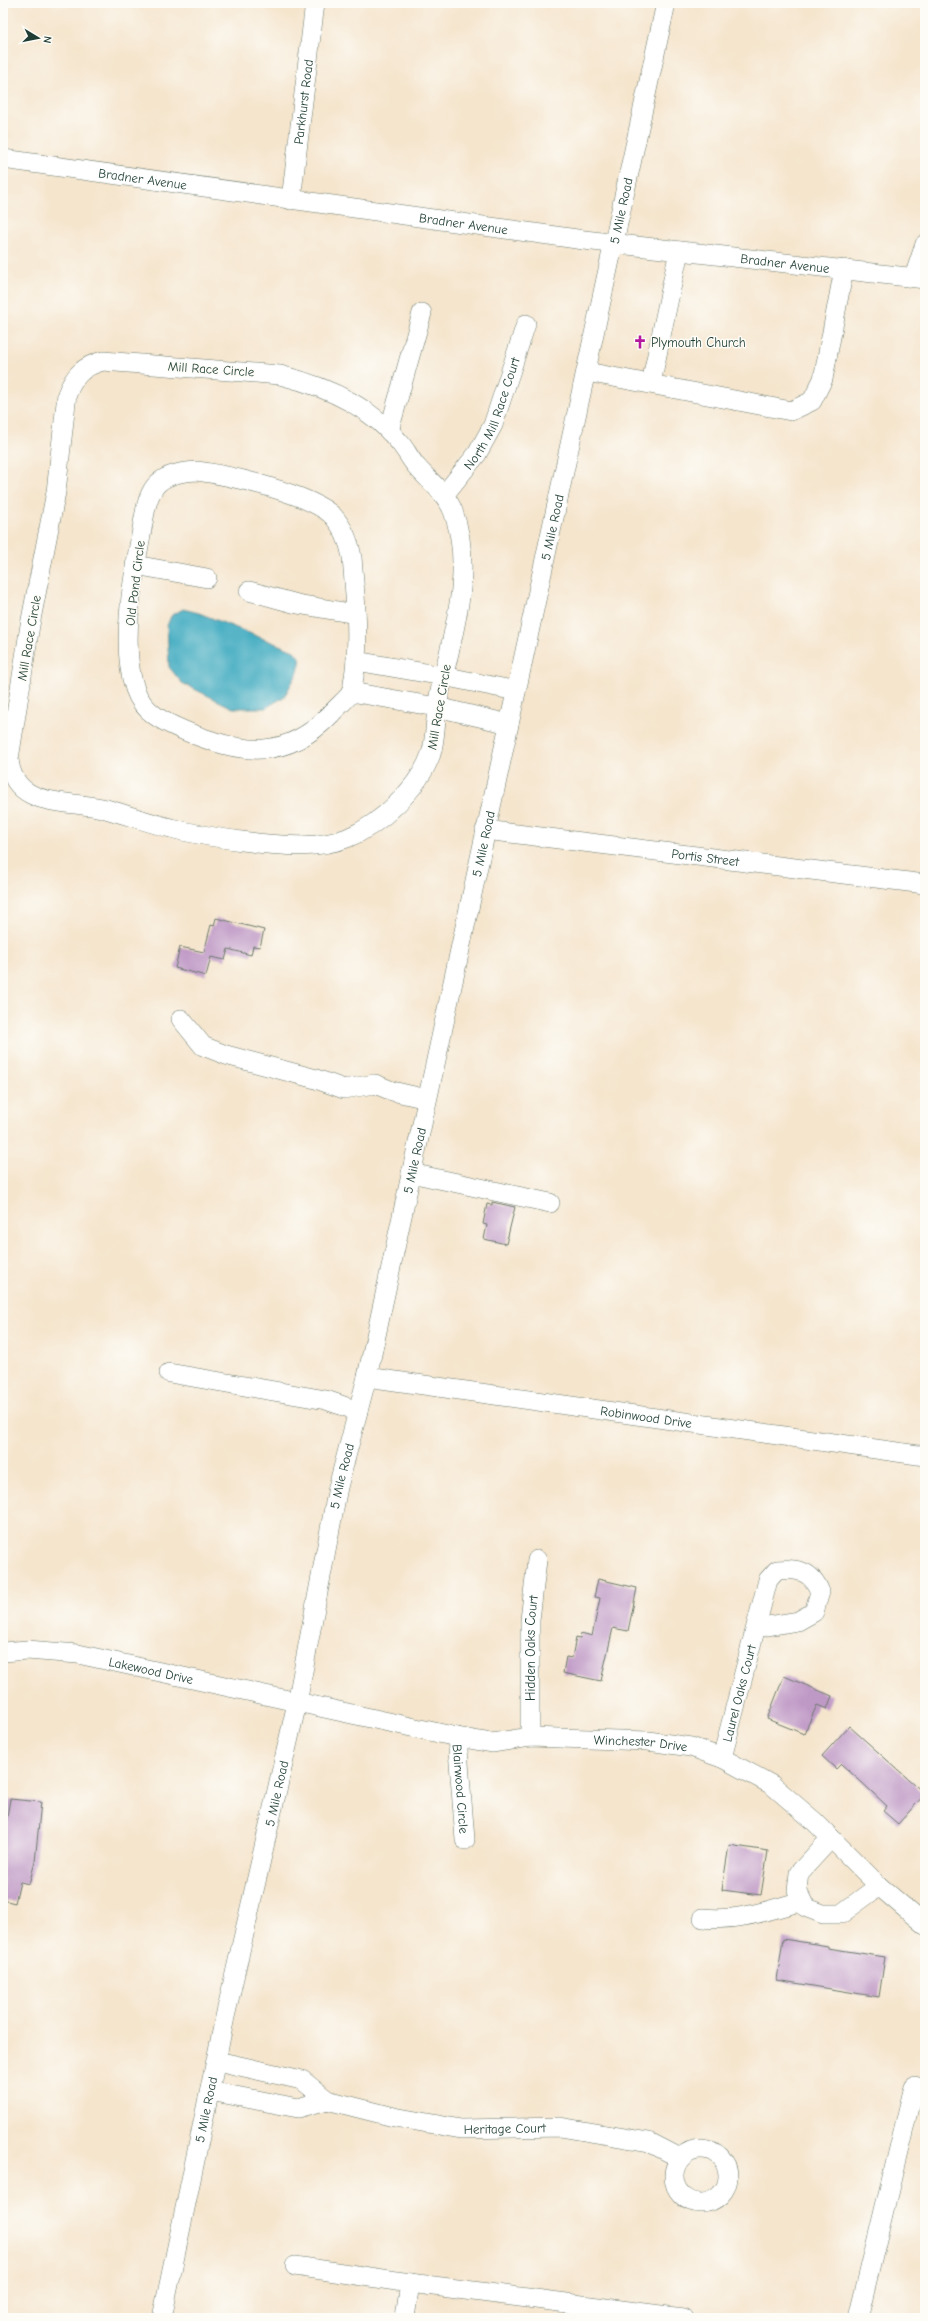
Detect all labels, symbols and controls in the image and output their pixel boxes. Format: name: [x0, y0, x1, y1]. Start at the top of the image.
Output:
north arrow: [18, 18, 58, 58]
text: N: [40, 35, 54, 44]
street label: Parkhurst Road: [290, 58, 316, 145]
street label: Bradner Avenue: [97, 165, 188, 192]
street label: 5 Mile Road: [606, 176, 635, 245]
street label: Bradner Avenue: [418, 210, 509, 237]
street label: Bradner Avenue: [740, 250, 831, 276]
church icon: Plymouth Church: [632, 334, 648, 350]
place label: Plymouth Church: [651, 335, 746, 350]
street label: North Mill Race Court: [460, 354, 523, 472]
street label: Mill Race Circle: [167, 358, 255, 380]
street label: 5 Mile Road: [537, 493, 566, 562]
street label: Old Pond Circle: [122, 539, 148, 627]
street label: Mill Race Circle: [14, 594, 44, 682]
street label: Mill Race Circle: [424, 663, 454, 751]
street label: 5 Mile Road: [469, 809, 497, 878]
street label: Portis Street: [671, 845, 741, 869]
street label: 5 Mile Road: [400, 1126, 429, 1195]
street label: Robinwood Drive: [600, 1403, 693, 1430]
street label: 5 Mile Road: [327, 1442, 357, 1510]
street label: Hidden Oaks Court: [523, 1593, 540, 1701]
street label: Laurel Oaks Court: [719, 1642, 759, 1743]
street label: Lakewood Drive: [107, 1653, 195, 1687]
street label: Winchester Drive: [593, 1732, 689, 1754]
street label: Blairwood Circle: [450, 1744, 472, 1835]
street label: 5 Mile Road: [261, 1759, 291, 1828]
street label: 5 Mile Road: [191, 2075, 220, 2144]
street label: Heritage Court: [463, 2120, 547, 2136]

